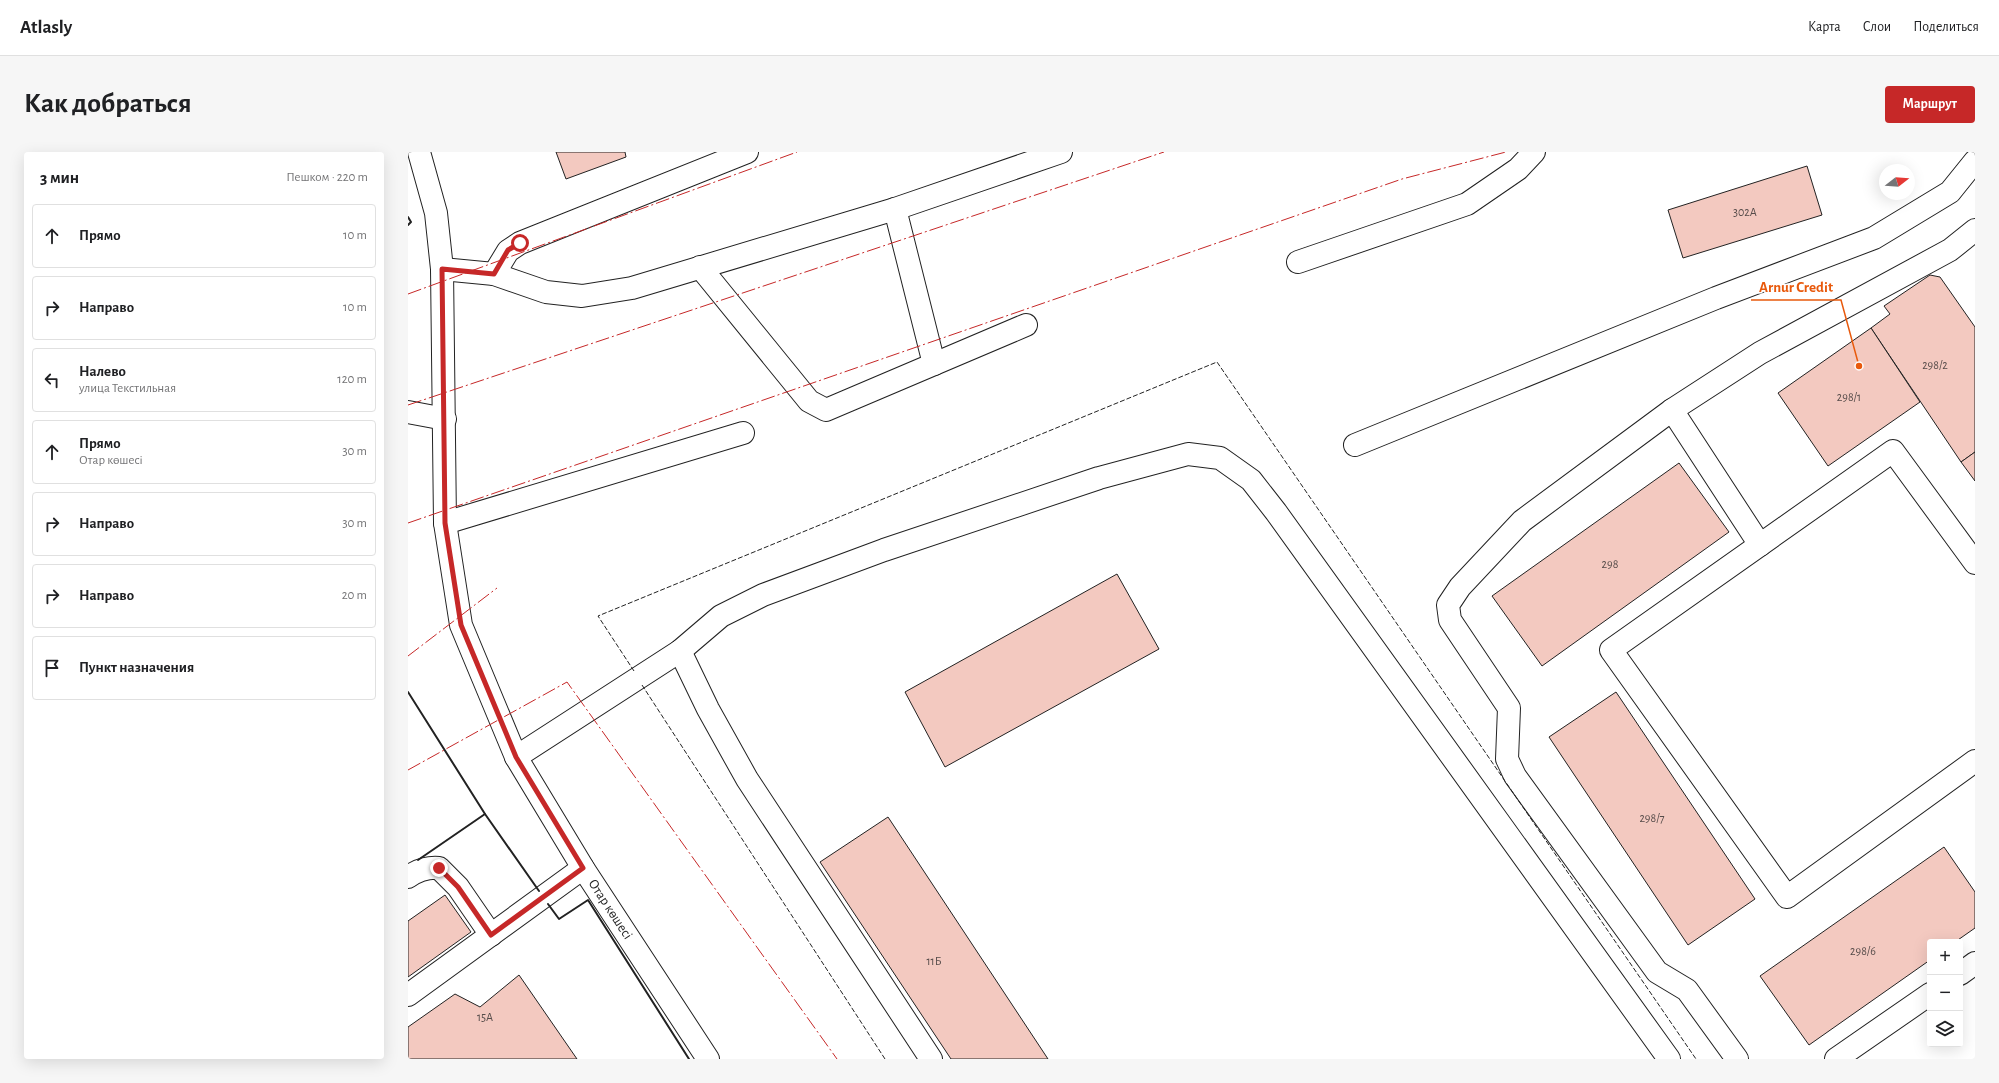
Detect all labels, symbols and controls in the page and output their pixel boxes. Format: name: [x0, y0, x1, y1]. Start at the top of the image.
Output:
text: Atlasly: [20, 18, 72, 37]
text: Карта: [1808, 20, 1841, 34]
text: Слои: [1863, 20, 1891, 34]
text: Поделиться: [1913, 20, 1979, 34]
button: Маршрут: [1885, 86, 1975, 123]
text: Как добраться: [24, 90, 192, 118]
north arrow: [1879, 164, 1915, 200]
text: 3 мин: [40, 169, 79, 186]
text: Пешком · 220 m: [286, 171, 368, 184]
house number: 302А: [1733, 206, 1757, 218]
icon: ahead: [41, 225, 63, 247]
text: Прямо: [79, 228, 121, 243]
text: 10 m: [343, 229, 367, 242]
route start: [511, 234, 529, 252]
callout: Arnur Credit: [1751, 273, 1841, 300]
text: Arnur Credit: [1759, 280, 1833, 295]
icon: right: [41, 297, 63, 319]
text: Направо: [79, 300, 134, 315]
text: 10 m: [343, 301, 367, 314]
house number: 298/2: [1922, 359, 1948, 371]
text: Налево: [79, 364, 126, 379]
icon: left: [41, 369, 63, 391]
text: 120 m: [337, 373, 367, 386]
text: улица Текстильная: [79, 382, 176, 395]
house number: 298/1: [1837, 391, 1861, 403]
text: Прямо: [79, 436, 121, 451]
icon: ahead: [41, 441, 63, 463]
text: 30 m: [342, 445, 367, 458]
text: Отар көшесі: [79, 454, 143, 467]
icon: right: [41, 513, 63, 535]
text: Направо: [79, 516, 134, 531]
text: 30 m: [342, 517, 367, 530]
house number: 298: [1602, 558, 1619, 570]
icon: right: [41, 585, 63, 607]
text: Направо: [79, 588, 134, 603]
text: 20 m: [342, 589, 367, 602]
icon: arrive: [41, 657, 63, 679]
text: Пункт назначения: [79, 660, 194, 675]
house number: 298/7: [1639, 812, 1665, 824]
route end: [430, 859, 448, 877]
street label: Отар көшесі: [585, 877, 635, 942]
map controls: [1927, 939, 1963, 1047]
button: +: [1927, 939, 1963, 975]
house number: 298/6: [1850, 945, 1876, 957]
house number: 11Б: [926, 955, 942, 967]
button: −: [1927, 975, 1963, 1011]
house number: 15А: [477, 1011, 493, 1023]
button: layers: [1927, 1011, 1963, 1047]

